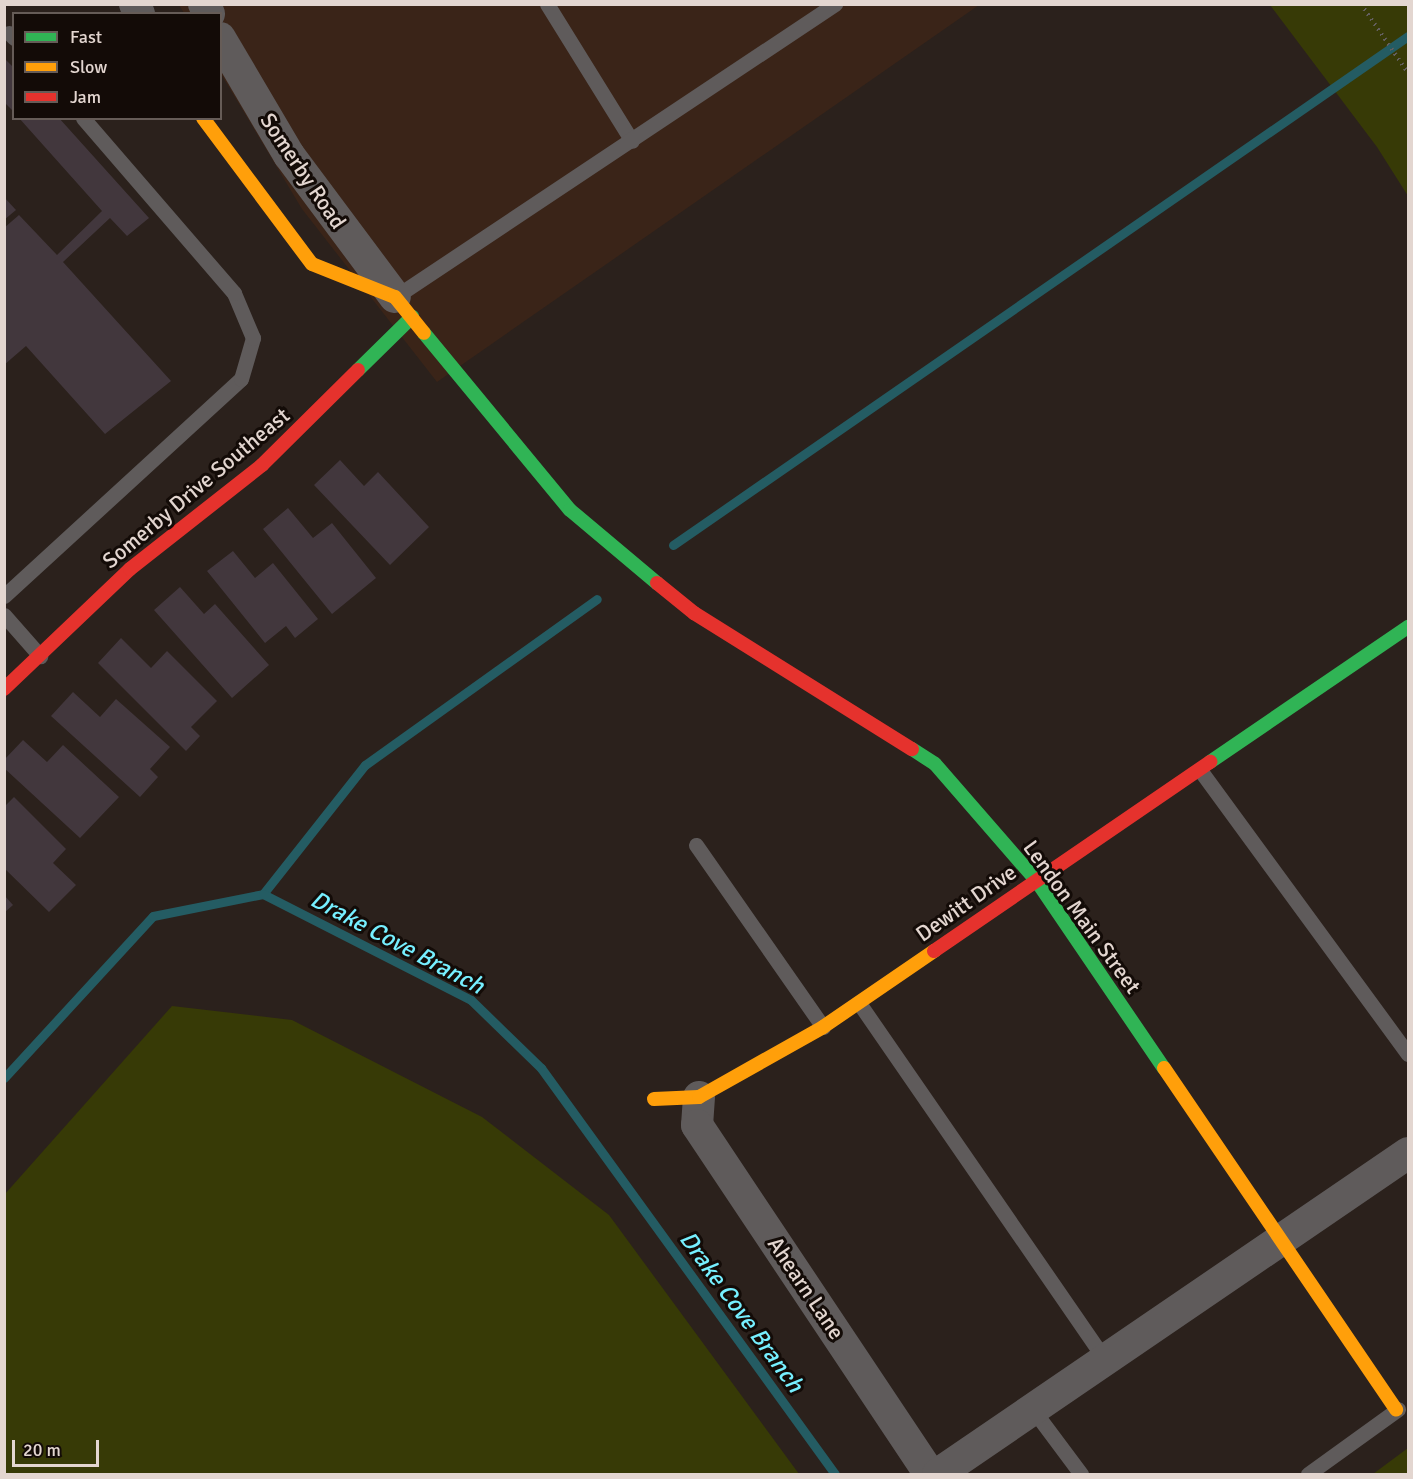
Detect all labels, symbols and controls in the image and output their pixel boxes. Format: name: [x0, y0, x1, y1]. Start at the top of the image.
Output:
legend: [12, 12, 222, 120]
text: Fast: [70, 26, 102, 48]
text: Slow: [70, 56, 107, 78]
text: Jam: [70, 86, 101, 108]
street label: Somerby Road: [255, 108, 351, 234]
street label: Somerby Drive Southeast: [97, 402, 295, 574]
street label: Lendon Main Street: [1018, 835, 1146, 999]
street label: Dewitt Drive: [911, 859, 1021, 947]
water label: Drake Cove Branch: [305, 885, 489, 1001]
water label: Drake Cove Branch: [673, 1226, 809, 1398]
street label: Ahearn Lane: [762, 1232, 850, 1344]
scale bar: [15, 1428, 102, 1466]
text: 20 m: [23, 1439, 61, 1461]

